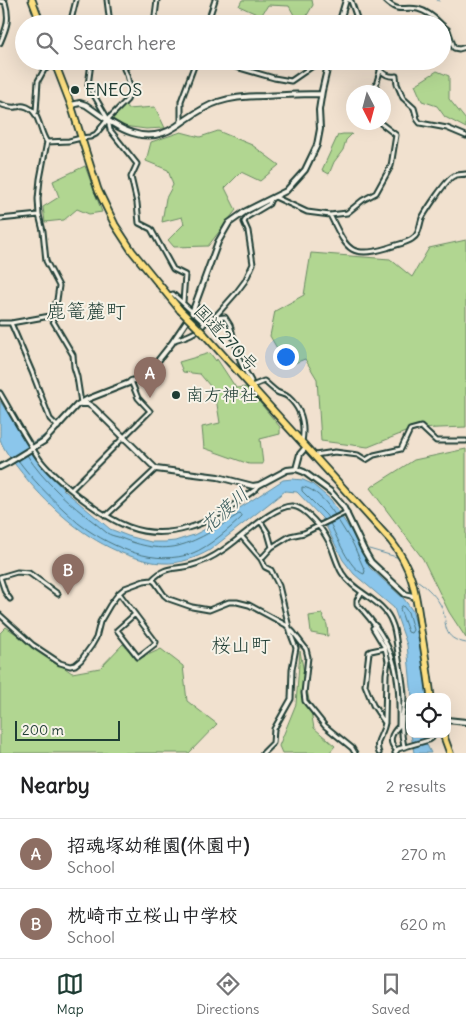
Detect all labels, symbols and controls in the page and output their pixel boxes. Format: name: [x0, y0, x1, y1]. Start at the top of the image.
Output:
search box: [15, 15, 451, 70]
icon: search: [33, 29, 61, 57]
text: Search here: [73, 31, 176, 55]
place label: ENEOS: [85, 78, 142, 101]
marker: ENEOS: [69, 84, 81, 96]
north arrow: [346, 85, 391, 130]
district label: 鹿篭麓町: [46, 298, 126, 323]
street label: 国道270号: [189, 299, 264, 376]
your location: [273, 344, 299, 370]
pin: A: [134, 357, 166, 398]
place label: 南方神社: [186, 383, 258, 406]
marker: 南方神社: [170, 389, 182, 401]
water label: 花渡川: [195, 482, 253, 538]
pin: B: [52, 554, 84, 595]
district label: 桜山町: [211, 632, 271, 657]
map controls: [406, 693, 451, 738]
button: locate: [406, 693, 451, 738]
scale bar: [15, 718, 120, 741]
text: 200 m: [22, 721, 64, 739]
text: Nearby: [20, 772, 90, 799]
text: 2 results: [386, 776, 446, 796]
text: 招魂塚幼稚園(休園中): [67, 833, 250, 857]
text: A: [31, 844, 41, 864]
text: 270 m: [401, 844, 446, 864]
text: School: [67, 857, 115, 877]
text: 枕崎市立桜山中学校: [67, 903, 238, 927]
text: B: [31, 914, 41, 934]
text: 620 m: [400, 914, 446, 934]
text: School: [67, 927, 115, 947]
tab: Map: [56, 970, 84, 1018]
tab: Directions: [196, 970, 259, 1018]
tab: Saved: [372, 970, 410, 1018]

